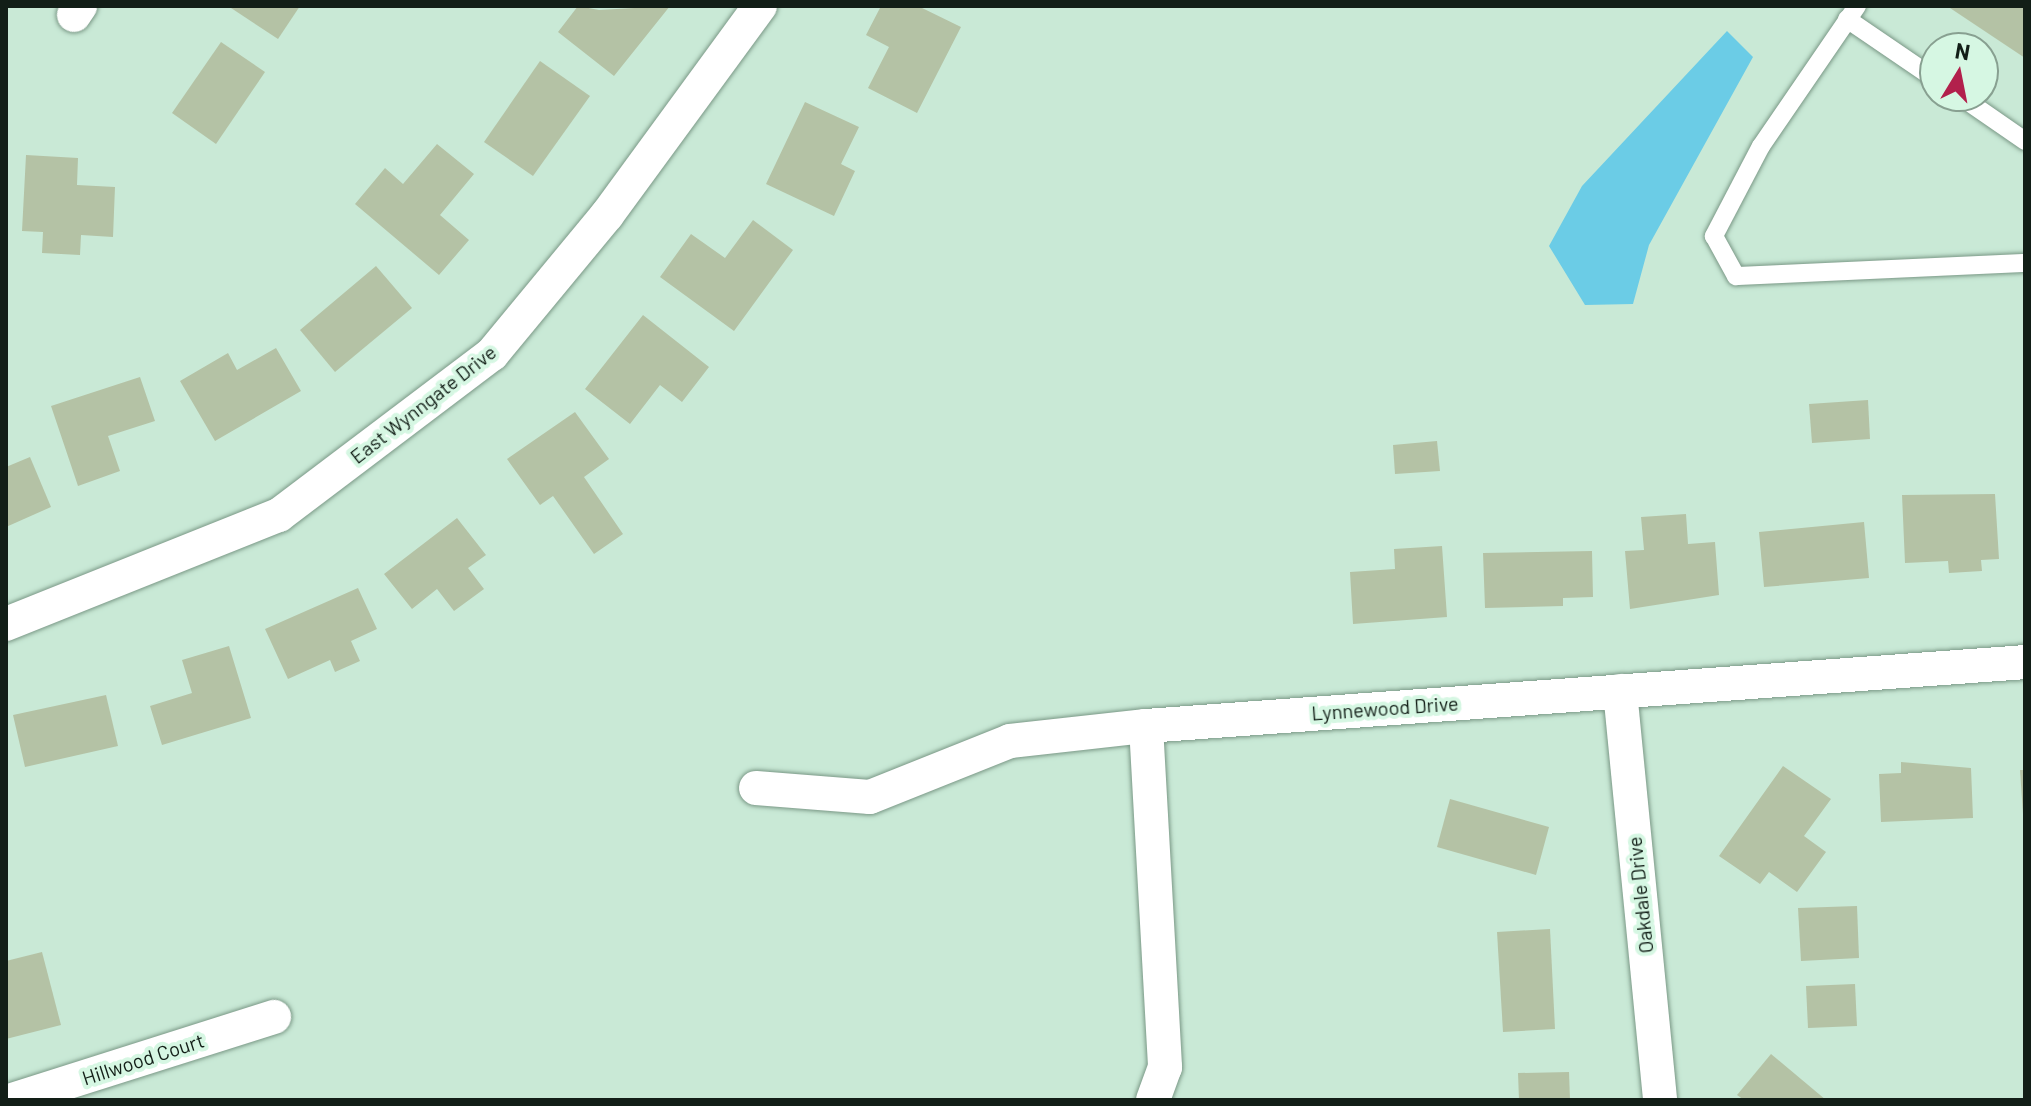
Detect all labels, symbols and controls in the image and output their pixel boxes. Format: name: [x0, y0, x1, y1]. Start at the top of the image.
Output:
north arrow: [1919, 32, 1999, 112]
text: N: [1953, 36, 1972, 64]
street label: East Wynngate Drive: [345, 340, 501, 468]
street label: Lynnewood Drive: [1311, 691, 1459, 725]
street label: Oakdale Drive: [1622, 836, 1658, 954]
street label: Hillwood Court: [79, 1028, 207, 1090]

